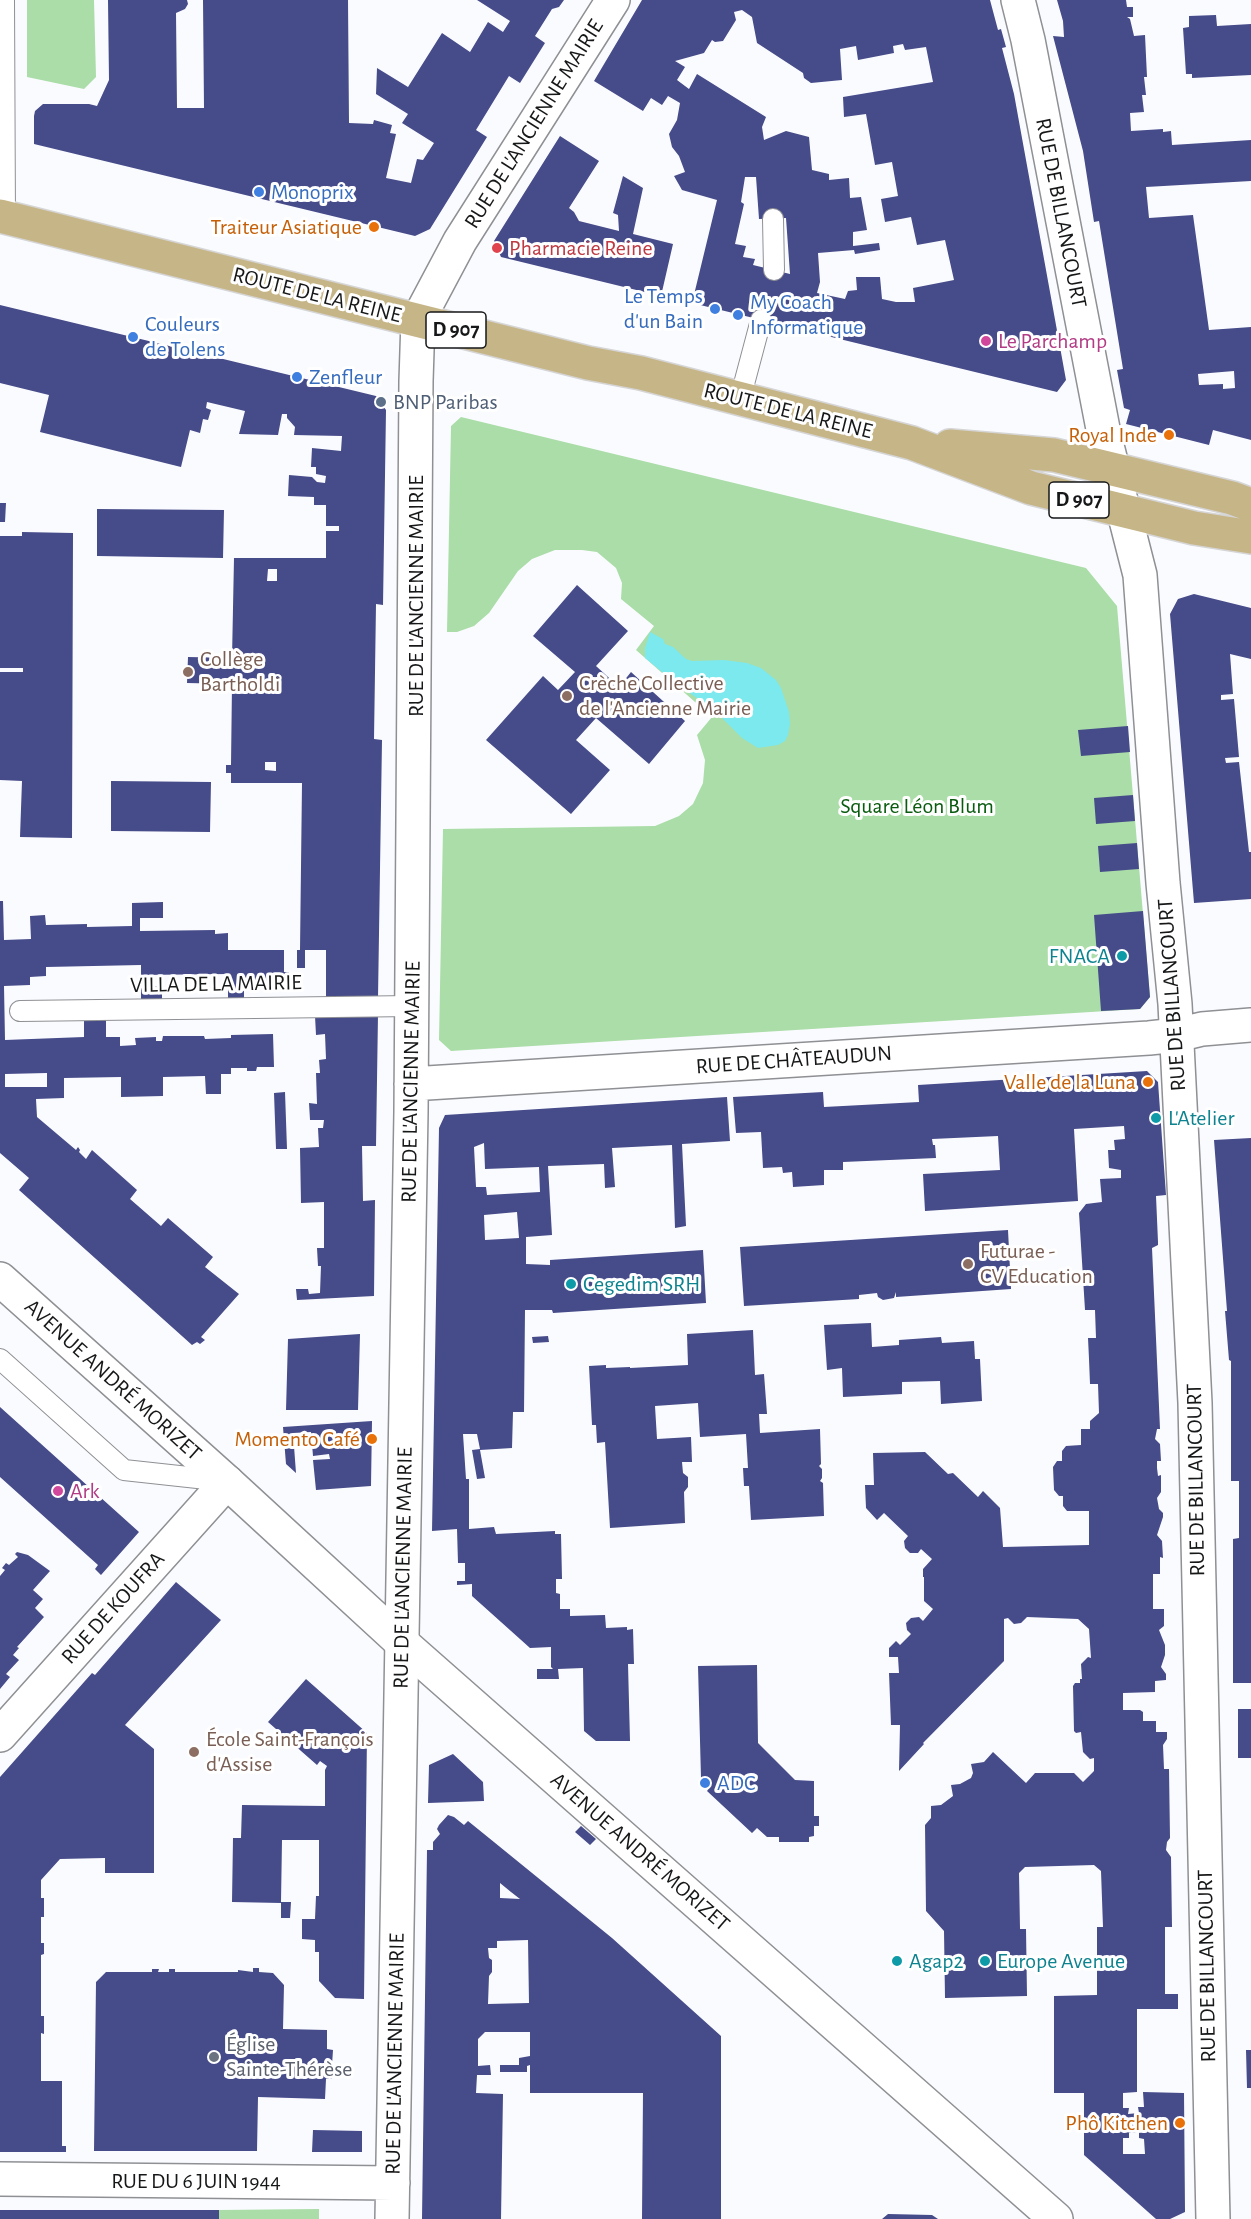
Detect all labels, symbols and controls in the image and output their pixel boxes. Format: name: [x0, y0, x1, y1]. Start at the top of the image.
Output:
street label: RUE DE L'ANCIENNE MAIRIE: [459, 14, 609, 234]
street label: RUE DE BILLANCOURT: [1030, 116, 1092, 310]
place label: Monoprix: [271, 179, 354, 205]
marker: Monoprix: [252, 185, 266, 199]
place label: Traiteur Asiatique: [210, 214, 362, 240]
marker: Traiteur Asiatique: [367, 220, 381, 234]
place label: Pharmacie Reine: [509, 235, 653, 261]
marker: Pharmacie Reine: [490, 241, 504, 255]
street label: ROUTE DE LA REINE: [230, 261, 404, 329]
place label: Le Temps d'un Bain: [624, 283, 703, 334]
place label: My Coach Informatique: [750, 289, 863, 340]
marker: Le Temps d'un Bain: [708, 302, 722, 316]
marker: My Coach Informatique: [731, 308, 745, 322]
place label: Couleurs de Tolens: [145, 311, 225, 362]
road number: D 907: [426, 312, 486, 348]
place label: Le Parchamp: [998, 328, 1107, 354]
marker: Couleurs de Tolens: [126, 330, 140, 344]
marker: Le Parchamp: [979, 334, 993, 348]
place label: Zenfleur: [309, 364, 382, 390]
marker: Zenfleur: [290, 370, 304, 384]
street label: ROUTE DE LA REINE: [701, 377, 875, 445]
place label: BNP Paribas: [393, 389, 498, 415]
marker: BNP Paribas: [374, 395, 388, 409]
place label: Royal Inde: [1068, 422, 1157, 448]
marker: Royal Inde: [1162, 428, 1176, 442]
street label: RUE DE L'ANCIENNE MAIRIE: [403, 475, 429, 717]
road number: D 907: [1049, 482, 1109, 518]
place label: Collège Bartholdi: [200, 646, 280, 698]
marker: Collège Bartholdi: [181, 665, 195, 679]
place label: Crèche Collective de l'Ancienne Mairie: [579, 670, 751, 722]
marker: Crèche Collective de l'Ancienne Mairie: [560, 689, 574, 703]
park label: Square Léon Blum: [840, 793, 994, 819]
street label: RUE DE BILLANCOURT: [1152, 898, 1192, 1092]
place label: FNACA: [1049, 943, 1110, 969]
marker: FNACA: [1115, 949, 1129, 963]
street label: RUE DE L'ANCIENNE MAIRIE: [396, 961, 426, 1203]
street label: VILLA DE LA MAIRIE: [130, 969, 302, 999]
street label: RUE DE CHÂTEAUDUN: [695, 1040, 893, 1080]
place label: Valle de la Luna: [1004, 1069, 1136, 1095]
marker: Valle de la Luna: [1141, 1075, 1155, 1089]
place label: L'Atelier: [1168, 1105, 1235, 1131]
marker: L'Atelier: [1149, 1111, 1163, 1125]
place label: Futurae - CV Education: [980, 1238, 1093, 1290]
marker: Futurae - CV Education: [961, 1257, 975, 1271]
place label: Cegedim SRH: [583, 1271, 700, 1297]
marker: Cegedim SRH: [564, 1277, 578, 1291]
street label: AVENUE ANDRÉ MORIZET: [19, 1294, 207, 1466]
street label: RUE DE BILLANCOURT: [1181, 1383, 1211, 1577]
place label: Momento Café: [234, 1426, 360, 1452]
marker: Momento Café: [365, 1432, 379, 1446]
street label: RUE DE L'ANCIENNE MAIRIE: [388, 1447, 418, 1689]
place label: Ark: [70, 1478, 100, 1504]
marker: Ark: [51, 1484, 65, 1498]
street label: RUE DE KOUFRA: [56, 1546, 170, 1670]
place label: École Saint-François d'Assise: [206, 1726, 374, 1778]
marker: École Saint-François d'Assise: [187, 1745, 201, 1759]
street label: AVENUE ANDRÉ MORIZET: [545, 1767, 735, 1937]
place label: ADC: [717, 1770, 755, 1796]
marker: ADC: [698, 1776, 712, 1790]
street label: RUE DE BILLANCOURT: [1192, 1869, 1222, 2063]
street label: RUE DE L'ANCIENNE MAIRIE: [380, 1933, 410, 2175]
place label: Agap2: [909, 1948, 964, 1974]
place label: Europe Avenue: [997, 1948, 1125, 1974]
marker: Agap2: [890, 1954, 904, 1968]
marker: Europe Avenue: [978, 1954, 992, 1968]
place label: Église Sainte-Thérèse: [226, 2031, 352, 2082]
marker: Église Sainte-Thérèse: [207, 2050, 221, 2064]
place label: Phô Kitchen: [1065, 2110, 1168, 2136]
marker: Phô Kitchen: [1173, 2116, 1187, 2130]
street label: RUE DU 6 JUIN 1944: [111, 2168, 281, 2194]

